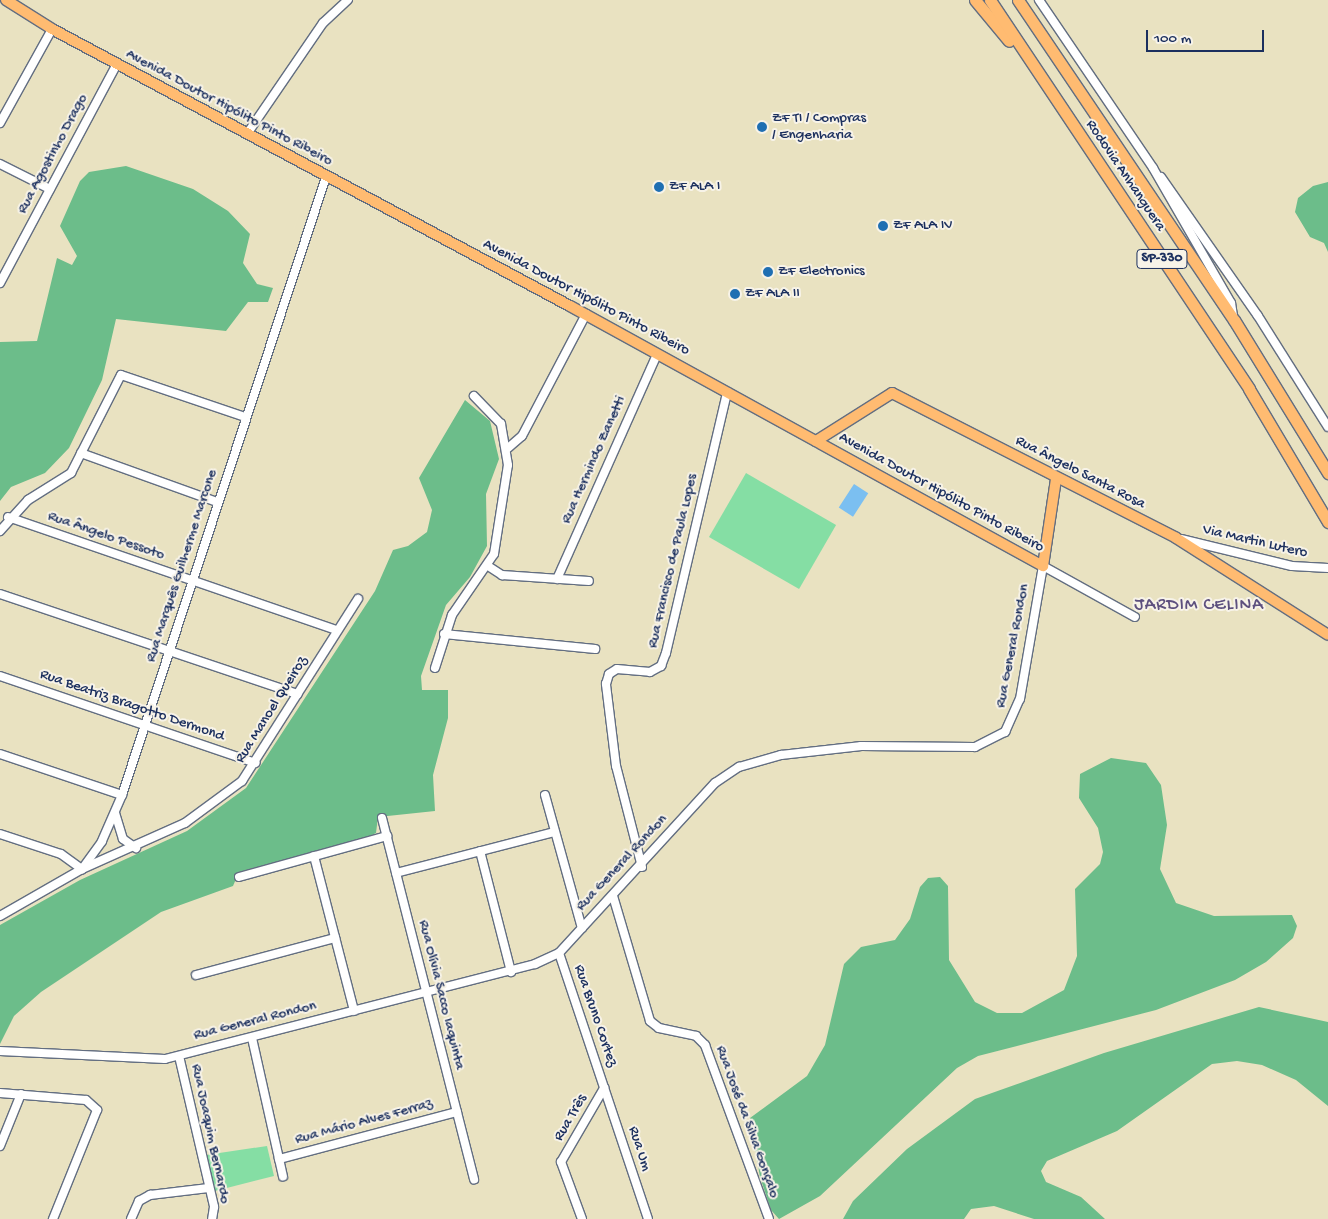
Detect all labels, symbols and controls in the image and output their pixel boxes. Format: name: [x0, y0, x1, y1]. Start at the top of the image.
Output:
scale bar: [1148, 20, 1266, 52]
text: 100 m: [1154, 30, 1191, 48]
street label: Avenida Doutor Hipólito Pinto Ribeiro: [122, 46, 336, 170]
street label: Rua Agostinho Drago: [14, 91, 92, 217]
place label: ZF TI / Compras / Engenharia: [772, 109, 866, 144]
street label: Rodovia Anhanguera: [1081, 117, 1169, 235]
marker: ZF TI / Compras / Engenharia: [756, 121, 768, 133]
place label: ZF ALA I: [669, 178, 720, 196]
marker: ZF ALA I: [653, 181, 665, 193]
place label: ZF ALA IV: [893, 217, 953, 235]
marker: ZF ALA IV: [877, 220, 889, 232]
street label: Avenida Doutor Hipólito Pinto Ribeiro: [479, 236, 693, 360]
road number: SP-330: [1136, 248, 1188, 270]
place label: ZF Electronics: [778, 263, 865, 281]
marker: ZF Electronics: [762, 266, 774, 278]
place label: ZF ALA II: [745, 285, 800, 303]
marker: ZF ALA II: [729, 288, 741, 300]
street label: Rua Hermindo Zanetti: [558, 393, 630, 527]
street label: Avenida Doutor Hipólito Pinto Ribeiro: [835, 429, 1047, 557]
street label: Rua Ângelo Santa Rosa: [1012, 432, 1148, 514]
street label: Rua Marquês Guilherme Marcone: [142, 467, 222, 665]
street label: Rua Francisco de Paula Lopes: [644, 472, 702, 650]
street label: Rua Ângelo Pessoto: [45, 508, 167, 564]
street label: Via Martin Lutero: [1201, 521, 1309, 563]
street label: Rua General Rondon: [992, 583, 1034, 709]
district label: JARDIM CELINA: [1133, 595, 1265, 617]
street label: Rua Manoel Queiroz: [232, 653, 312, 767]
street label: Rua Beatriz Bragotto Dermond: [37, 666, 227, 746]
street label: Rua General Rondon: [573, 811, 671, 915]
street label: Rua Olívia Sacco Iaquinta: [414, 918, 468, 1072]
street label: Rua Bruno Cortez: [569, 963, 621, 1069]
street label: Rua General Rondon: [192, 997, 318, 1045]
street label: Rua José da Silva Gonçalo: [711, 1043, 783, 1201]
street label: Rua Joaquim Bernardo: [186, 1063, 234, 1205]
street label: Rua Três: [550, 1091, 592, 1145]
street label: Rua Mário Alves Ferraz: [293, 1095, 435, 1149]
street label: Rua Um: [623, 1124, 655, 1174]

